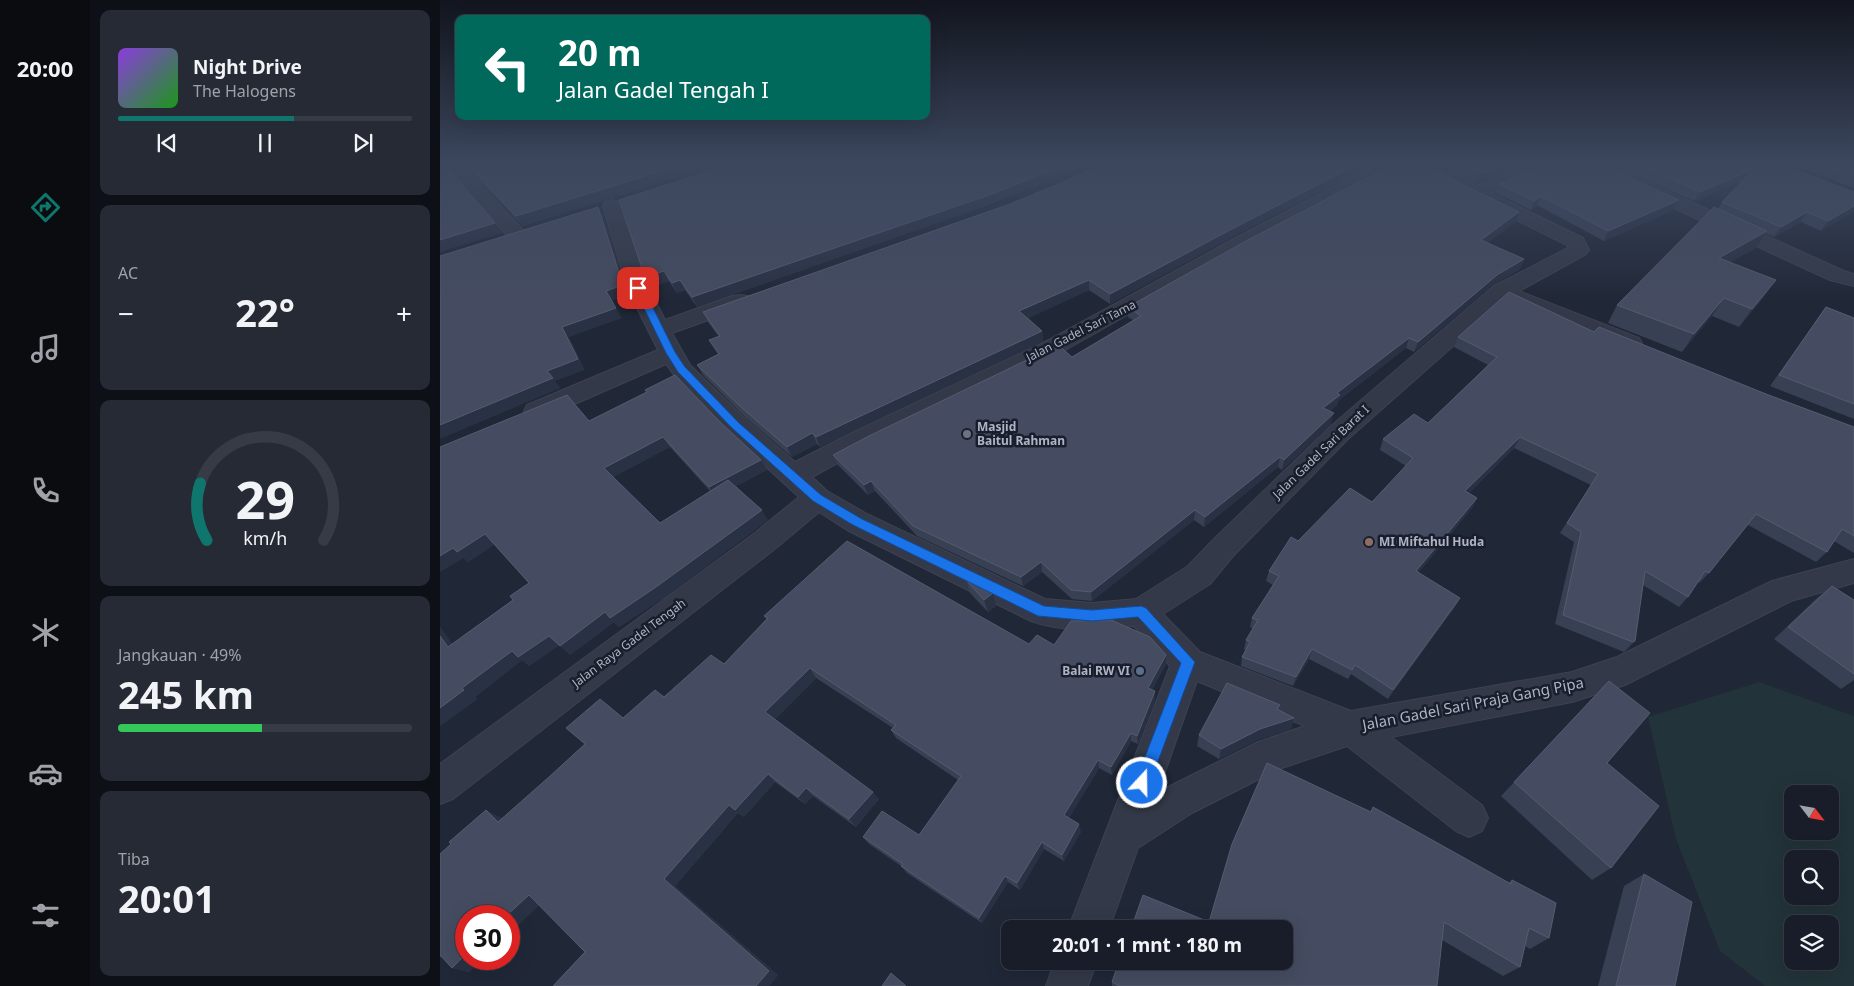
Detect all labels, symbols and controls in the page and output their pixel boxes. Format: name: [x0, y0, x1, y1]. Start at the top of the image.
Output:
text: 20 m: [558, 29, 641, 76]
icon: left: [475, 35, 540, 100]
text: 20:00: [17, 53, 73, 83]
text: Night Drive: [193, 54, 302, 80]
text: Jalan Gadel Tengah I: [558, 74, 769, 104]
text: The Halogens: [193, 80, 296, 102]
icon: previous: [153, 129, 181, 157]
icon: pause: [251, 129, 279, 157]
icon: next: [349, 129, 377, 157]
icon: directions: [28, 190, 63, 225]
text: AC: [118, 262, 138, 284]
pin: [617, 267, 659, 309]
icon: arrive: [624, 274, 652, 302]
text: 22°: [235, 286, 295, 338]
text: −: [118, 294, 134, 332]
text: +: [396, 294, 412, 332]
street label: Jalan Gadel Sari Tama: [1022, 295, 1139, 366]
icon: music: [28, 331, 63, 366]
street label: Jalan Gadel Sari Barat I: [1268, 401, 1373, 503]
place label: Masjid Baitul Rahman: [977, 418, 1065, 449]
marker: Masjid Baitul Rahman: [961, 428, 973, 440]
text: 29: [235, 463, 295, 534]
icon: phone: [28, 473, 63, 508]
text: km/h: [243, 526, 287, 550]
place label: MI Miftahul Huda: [1379, 533, 1484, 550]
marker: MI Miftahul Huda: [1363, 536, 1375, 548]
street label: Jalan Raya Gadel Tengah: [568, 594, 689, 691]
icon: climate: [28, 615, 63, 650]
text: Jangkauan · 49%: [118, 644, 242, 666]
place label: Balai RW VI: [1062, 662, 1130, 679]
marker: Balai RW VI: [1134, 665, 1146, 677]
text: 245 km: [118, 668, 254, 720]
street label: Jalan Gadel Sari Praja Gang Pipa: [1358, 672, 1585, 735]
icon: car: [28, 756, 63, 791]
position arrow: [1115, 756, 1167, 808]
north arrow: [1784, 785, 1839, 840]
map controls: [1784, 785, 1839, 970]
text: Tiba: [118, 848, 150, 870]
button: search: [1784, 850, 1839, 905]
text: 20:01: [118, 872, 216, 924]
icon: filters: [28, 898, 63, 933]
speed limit sign: 30: [455, 905, 520, 970]
button: layers: [1784, 915, 1839, 970]
text: 20:01 · 1 mnt · 180 m: [1052, 932, 1242, 958]

